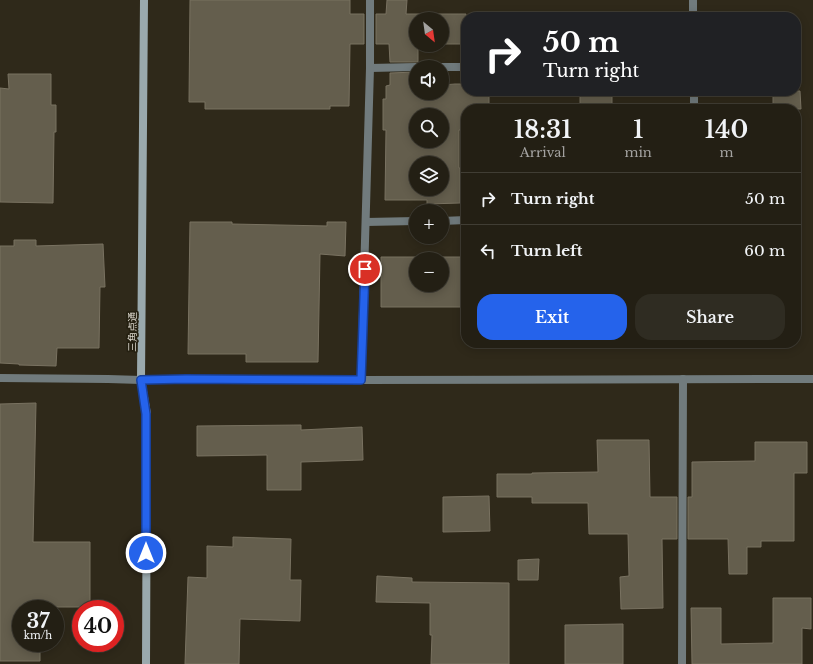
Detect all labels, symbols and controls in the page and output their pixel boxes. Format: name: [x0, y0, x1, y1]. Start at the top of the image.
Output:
north arrow: [409, 12, 449, 52]
map controls: [409, 12, 449, 292]
text: 50 m: [543, 25, 619, 60]
icon: right: [477, 28, 529, 80]
button: sound: [409, 60, 449, 100]
text: Turn right: [543, 60, 639, 82]
button: search: [409, 108, 449, 148]
text: 18:31: [514, 115, 572, 144]
text: 1: [633, 115, 643, 144]
text: 140: [705, 115, 748, 144]
text: Arrival: [520, 144, 566, 161]
text: min: [624, 144, 652, 161]
text: m: [719, 144, 733, 161]
button: layers: [409, 156, 449, 196]
icon: right: [477, 188, 499, 210]
text: Turn right: [511, 189, 594, 208]
text: 50 m: [745, 189, 785, 208]
button: +: [409, 204, 449, 244]
icon: left: [477, 240, 499, 262]
text: Turn left: [511, 241, 582, 260]
text: 60 m: [744, 241, 785, 260]
pin: [348, 252, 382, 286]
button: −: [409, 252, 449, 292]
icon: arrive: [354, 258, 376, 280]
button: Exit: [477, 294, 627, 340]
button: Share: [635, 294, 785, 340]
street label: 三角点通: [126, 312, 139, 352]
position arrow: [125, 532, 167, 574]
speed limit sign: 40: [72, 600, 124, 652]
text: 37: [26, 609, 50, 633]
text: km/h: [24, 629, 52, 642]

